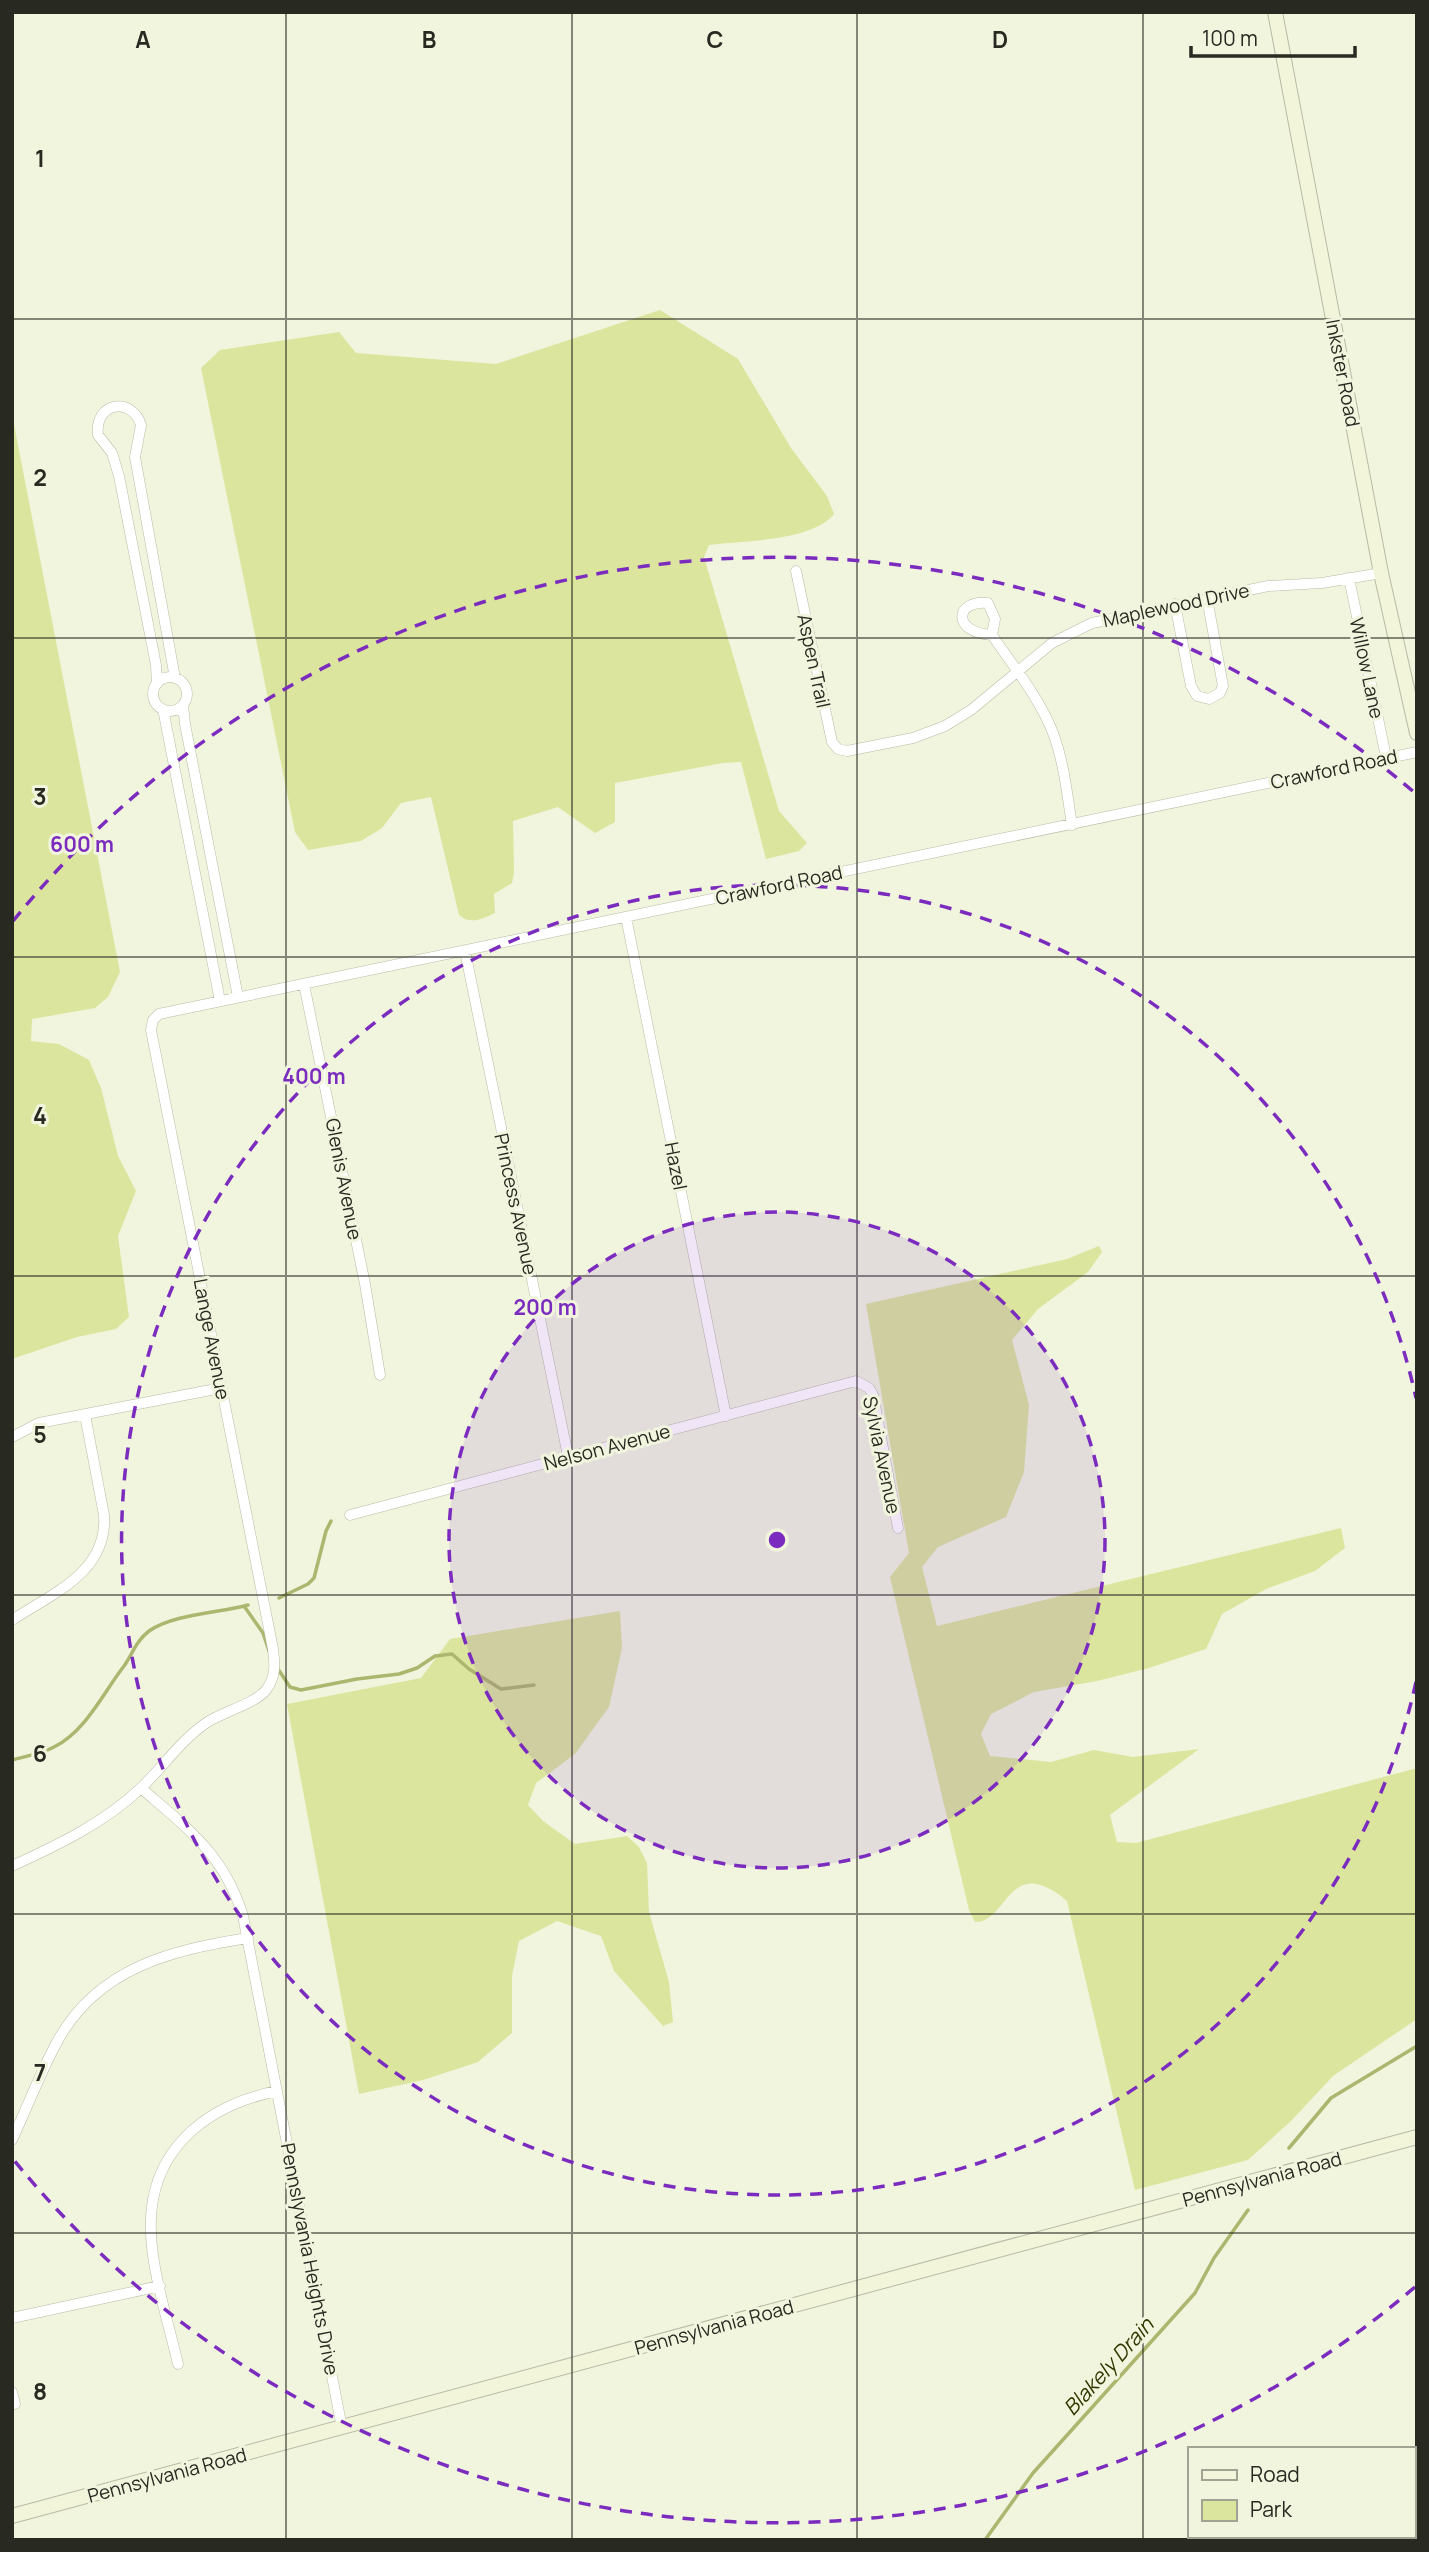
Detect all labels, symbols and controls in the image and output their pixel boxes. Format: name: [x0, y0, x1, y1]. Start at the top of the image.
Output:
scale bar: [1191, 14, 1356, 58]
text: A: [135, 23, 151, 55]
text: B: [422, 23, 436, 55]
text: C: [707, 23, 724, 55]
text: D: [992, 23, 1008, 55]
text: 100 m: [1202, 24, 1258, 52]
text: 1: [35, 142, 45, 174]
street label: Inkster Road: [1320, 317, 1366, 429]
text: 2: [33, 461, 47, 493]
street label: Maplewood Drive: [1100, 577, 1252, 633]
street label: Aspen Trail: [791, 612, 837, 710]
street label: Willow Lane: [1344, 615, 1390, 721]
street label: Crawford Road: [1268, 743, 1400, 795]
text: 3: [33, 780, 47, 812]
text: 600 m: [50, 830, 114, 858]
street label: Crawford Road: [713, 859, 845, 911]
text: 400 m: [282, 1062, 346, 1090]
text: 4: [33, 1099, 47, 1131]
street label: Glenis Avenue: [319, 1116, 369, 1242]
street label: Princess Avenue: [488, 1131, 544, 1277]
street label: Hazel: [659, 1140, 693, 1192]
street label: Lange Avenue: [188, 1276, 236, 1402]
text: 200 m: [513, 1293, 577, 1321]
street label: Sylvia Avenue: [857, 1394, 907, 1516]
text: 5: [33, 1418, 47, 1450]
street label: Nelson Avenue: [541, 1418, 673, 1476]
centre of rings: [765, 1528, 789, 1552]
text: 6: [33, 1737, 47, 1769]
text: 7: [34, 2056, 46, 2088]
street label: Pennslyvania Heights Drive: [275, 2141, 345, 2377]
street label: Pennsylvania Road: [1180, 2145, 1344, 2213]
street label: Pennsylvania Road: [632, 2293, 796, 2361]
water label: Blakely Drain: [1057, 2310, 1160, 2421]
text: 8: [33, 2375, 47, 2407]
street label: Pennsylvania Road: [85, 2441, 249, 2509]
legend: [1188, 2447, 1415, 2538]
text: Road: [1250, 2460, 1300, 2488]
text: Park: [1250, 2495, 1292, 2523]

